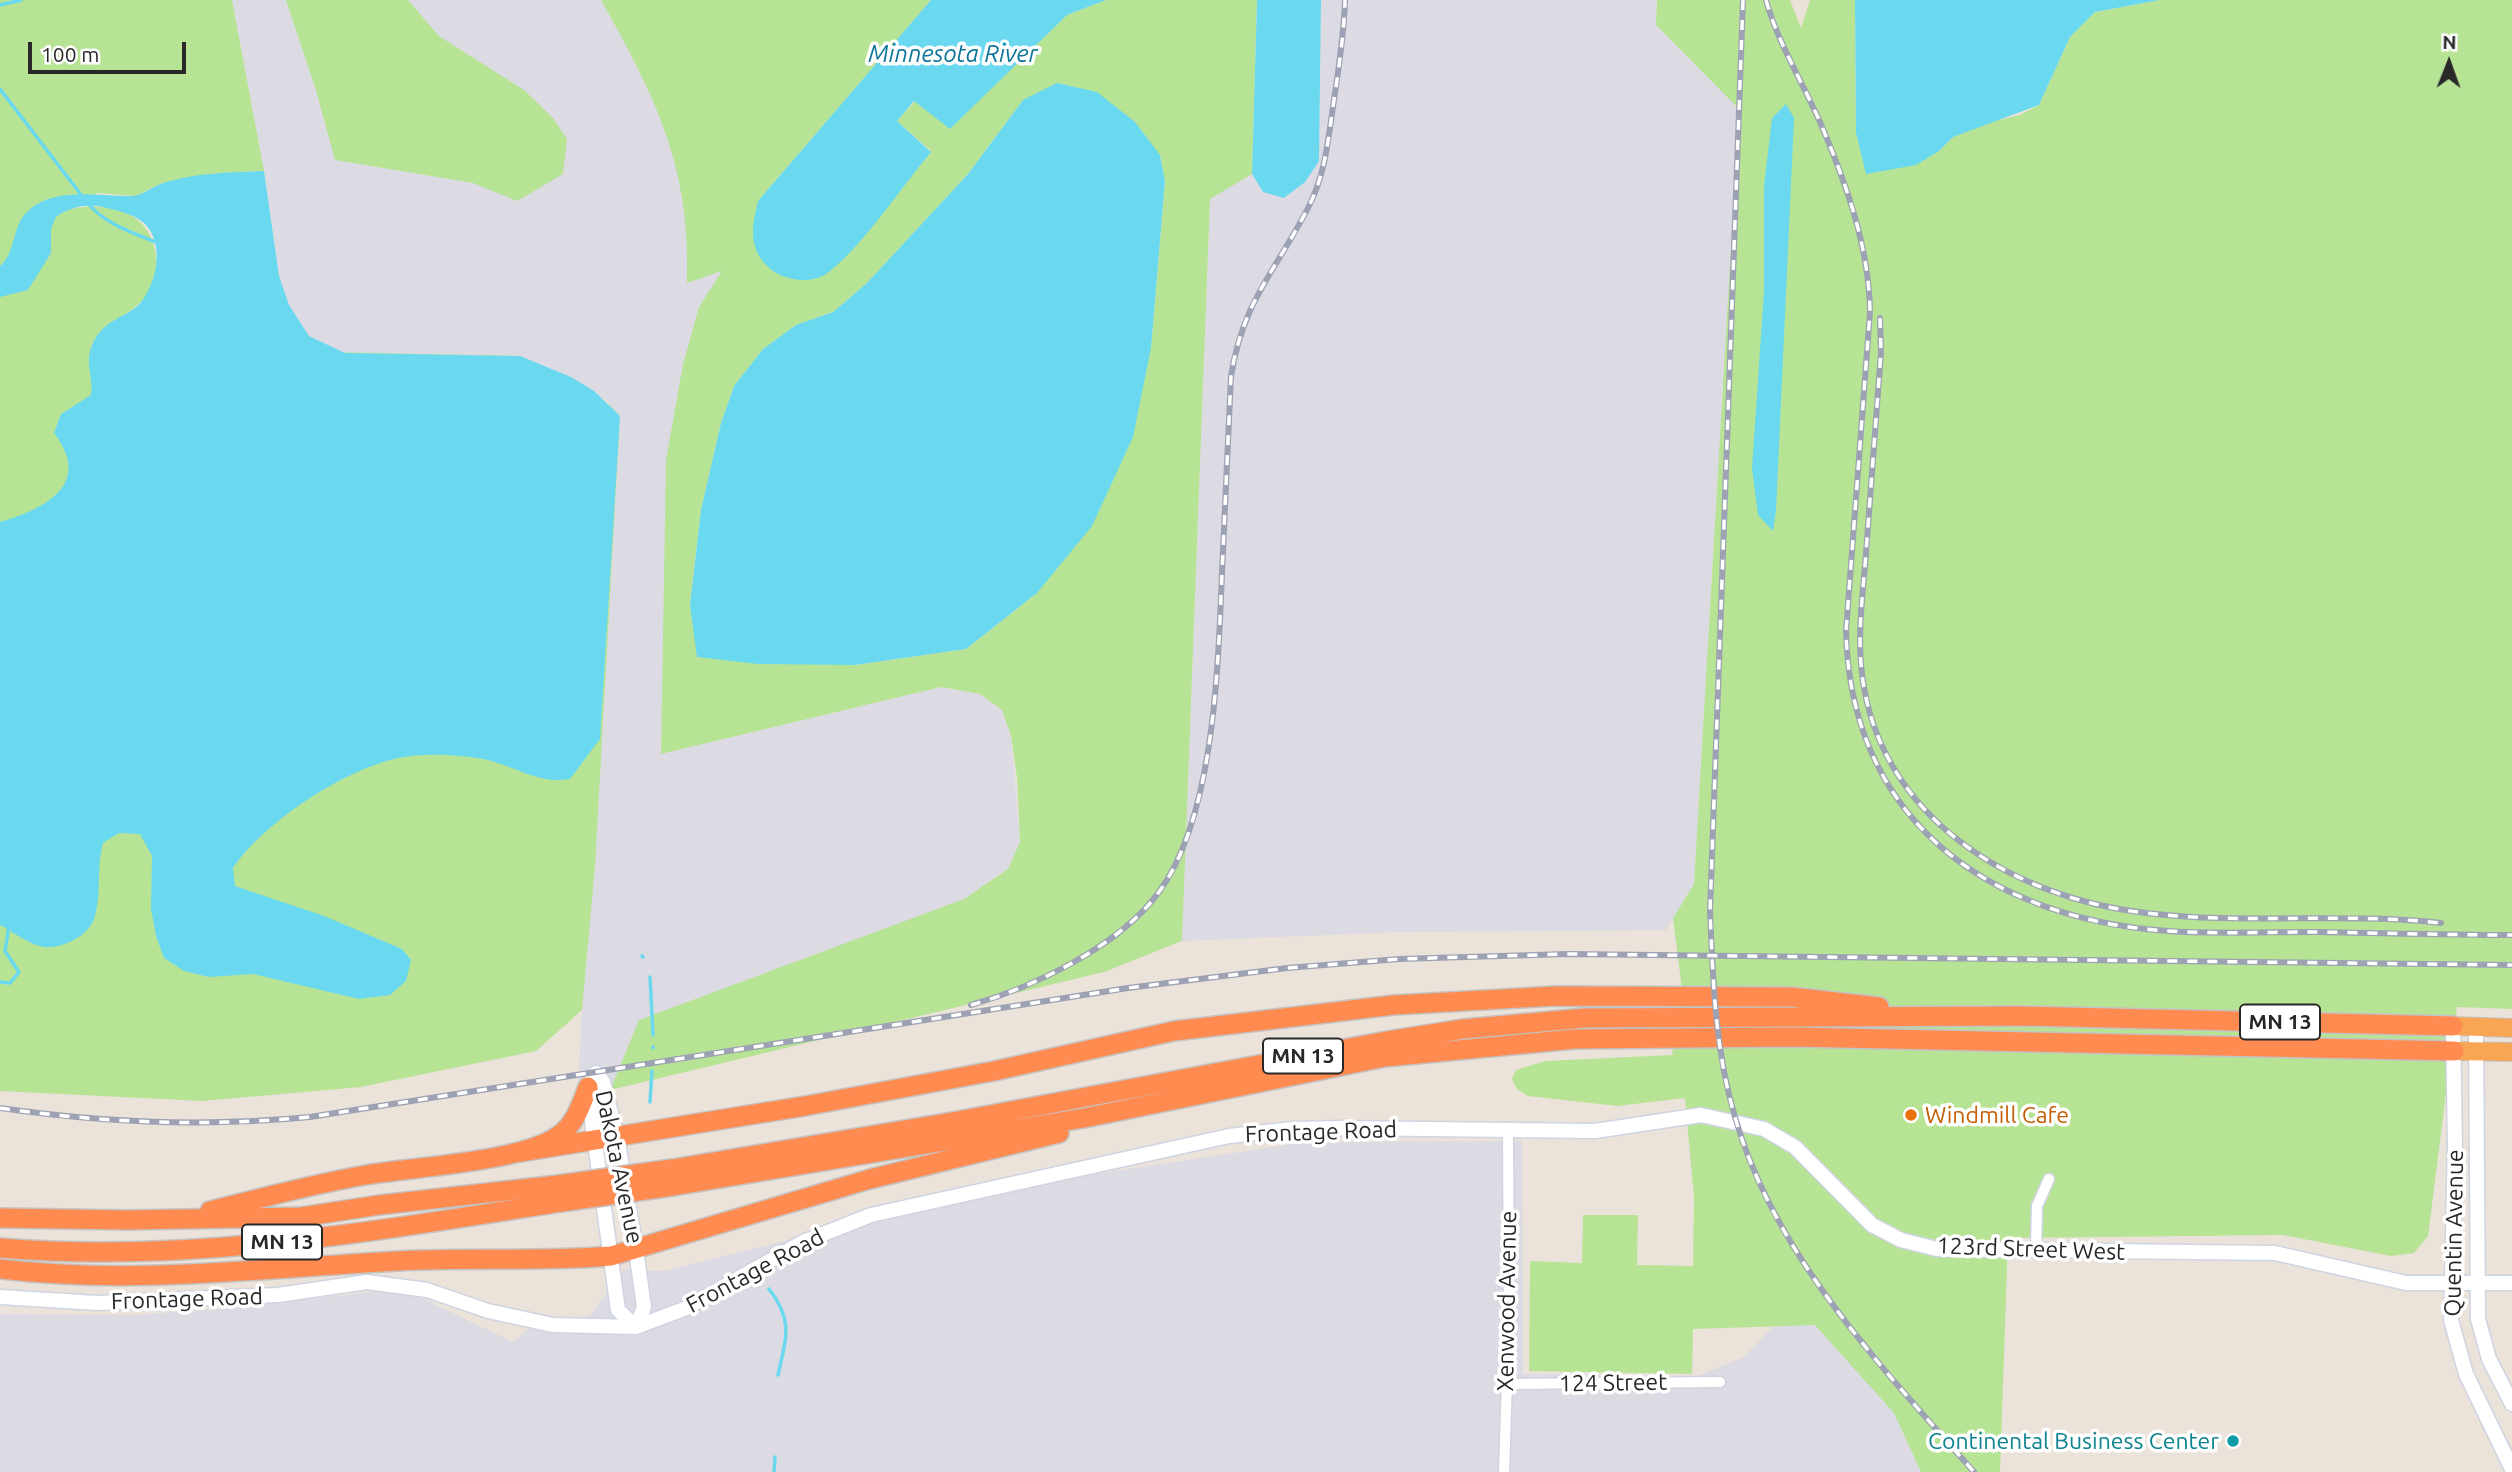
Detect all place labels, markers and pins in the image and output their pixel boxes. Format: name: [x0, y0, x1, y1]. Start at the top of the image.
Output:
place label: Windmill Cafe: [1925, 1101, 2069, 1129]
marker: Windmill Cafe: [1903, 1107, 1919, 1123]
place label: Continental Business Center: [1928, 1427, 2219, 1455]
marker: Continental Business Center: [2225, 1433, 2241, 1449]

